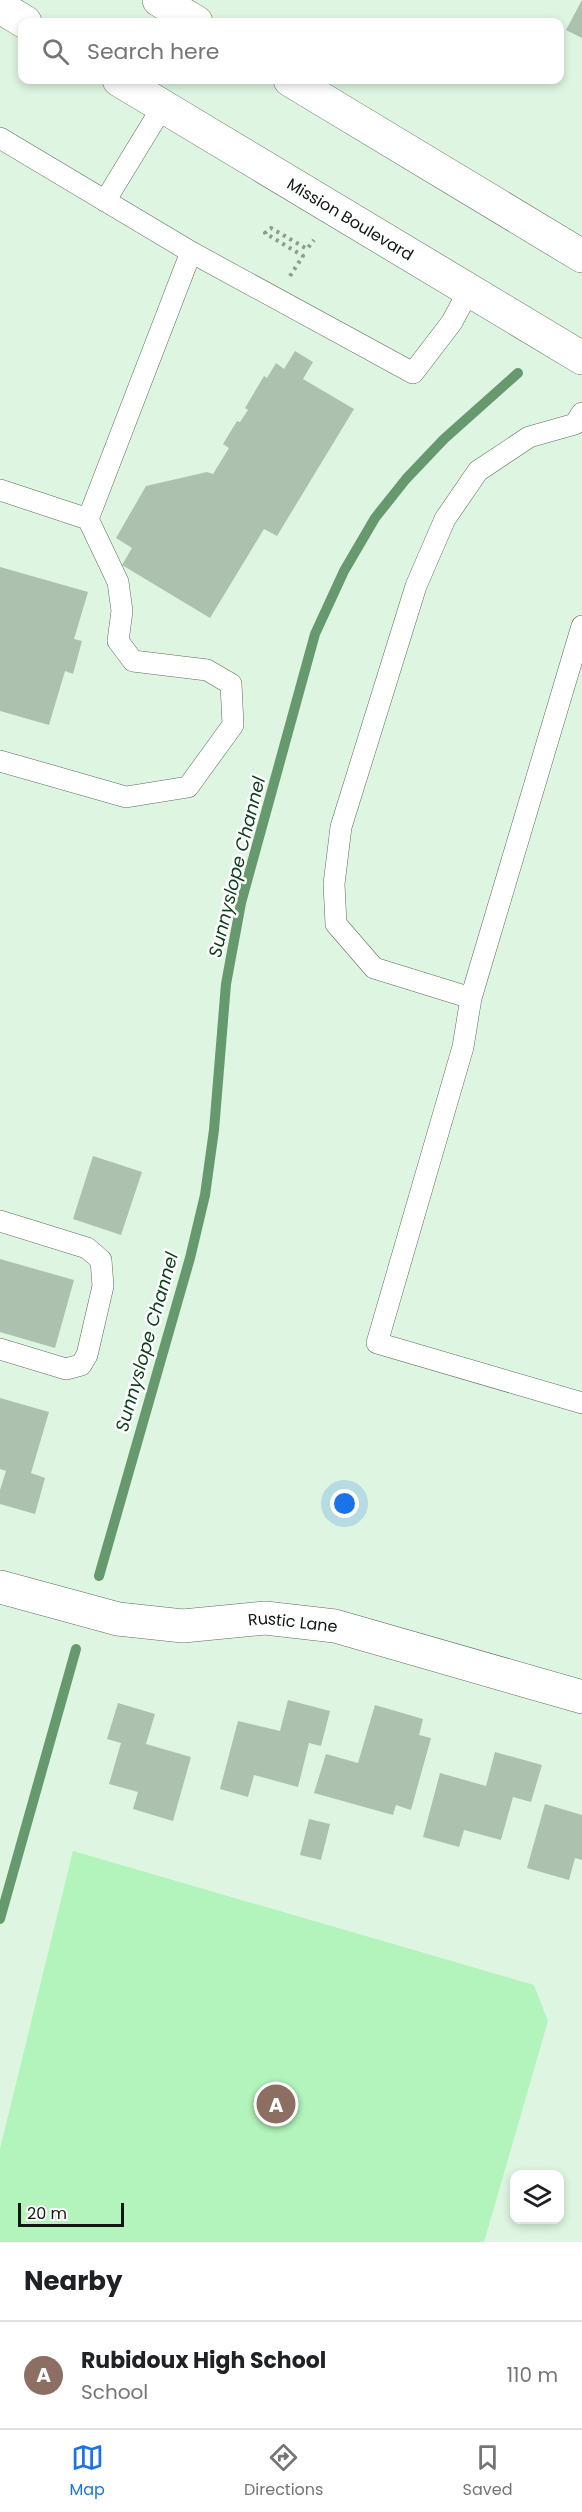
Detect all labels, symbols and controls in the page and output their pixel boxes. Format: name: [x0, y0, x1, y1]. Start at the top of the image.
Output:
search box: [18, 18, 564, 84]
icon: search: [39, 35, 72, 68]
text: Search here: [87, 36, 220, 67]
street label: Mission Boulevard: [283, 173, 418, 266]
water label: Sunnyslope Channel: [202, 773, 271, 960]
water label: Sunnyslope Channel: [109, 1249, 184, 1434]
your location: [330, 1489, 359, 1518]
street label: Rustic Lane: [247, 1607, 339, 1638]
pin: A: [256, 2082, 296, 2126]
map controls: [510, 2170, 564, 2224]
button: layers: [510, 2170, 564, 2224]
scale bar: [18, 2200, 124, 2228]
text: 20 m: [27, 2202, 67, 2225]
text: Nearby: [24, 2263, 122, 2299]
text: Rubidoux High School: [81, 2345, 326, 2376]
text: A: [36, 2361, 51, 2389]
text: 110 m: [507, 2361, 558, 2389]
text: School: [81, 2378, 148, 2406]
tab: Map: [70, 2441, 105, 2502]
tab: Directions: [244, 2441, 323, 2502]
tab: Saved: [463, 2441, 512, 2502]

